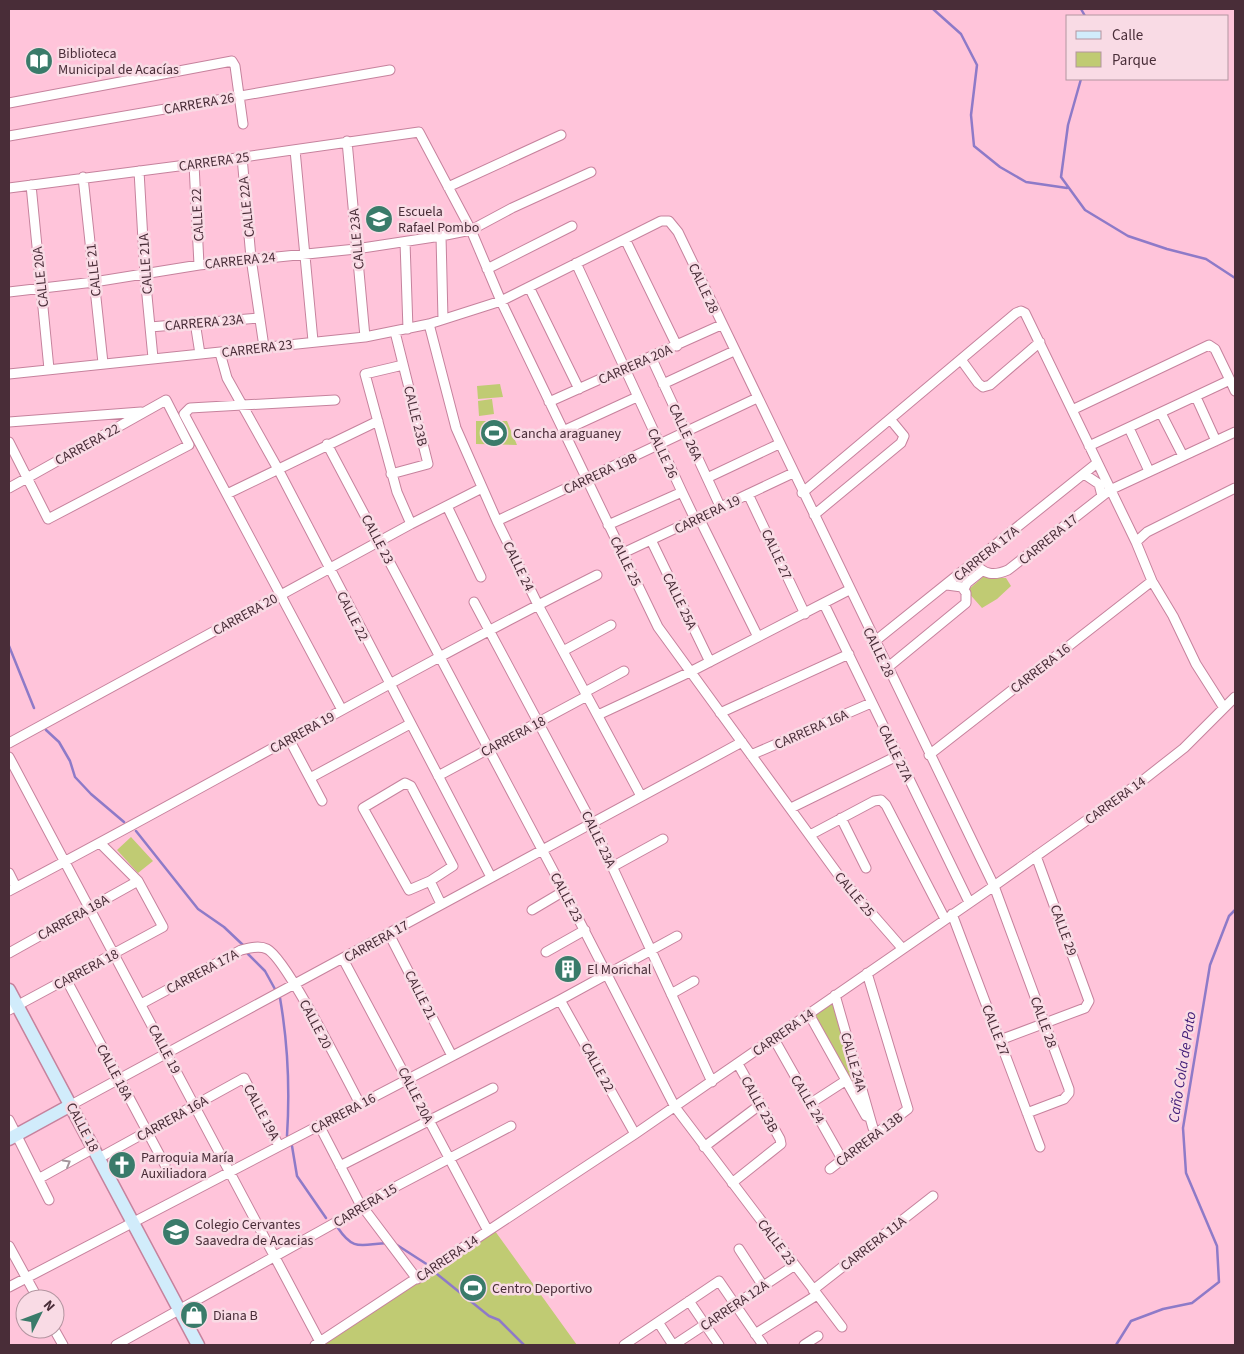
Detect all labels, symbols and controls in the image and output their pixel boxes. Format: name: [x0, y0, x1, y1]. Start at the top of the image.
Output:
legend: [1066, 15, 1229, 80]
text: Calle: [1112, 25, 1143, 46]
place label: Biblioteca Municipal de Acacías: [58, 44, 179, 80]
library icon: Biblioteca Municipal de Acacías: [24, 46, 54, 76]
text: Parque: [1112, 50, 1156, 71]
street label: CARRERA 26: [162, 88, 236, 120]
street label: CARRERA 25: [178, 147, 251, 177]
street label: CALLE 22A: [234, 175, 260, 238]
street label: CALLE 22: [187, 188, 209, 242]
place label: Escuela Rafael Pombo: [398, 202, 479, 238]
school or university icon: Escuela Rafael Pombo: [364, 204, 394, 234]
street label: CALLE 23A: [344, 207, 370, 270]
street label: CALLE 21A: [134, 232, 158, 295]
street label: CALLE 21: [81, 242, 107, 297]
street label: CALLE 20A: [28, 245, 54, 308]
street label: CARRERA 24: [204, 247, 277, 275]
street label: CALLE 28: [683, 260, 723, 317]
street label: CARRERA 23A: [164, 310, 245, 336]
street label: CARRERA 23: [221, 335, 294, 363]
street label: CARRERA 20A: [595, 340, 676, 390]
street label: CALLE 23B: [398, 384, 432, 449]
street label: CALLE 26A: [663, 401, 707, 465]
sports icon: Cancha araguaney: [479, 418, 509, 448]
street label: CARRERA 22: [52, 419, 123, 471]
place label: Cancha araguaney: [513, 424, 622, 444]
street label: CALLE 26: [642, 425, 682, 482]
street label: CARRERA 19B: [560, 448, 641, 500]
street label: CARRERA 19: [671, 490, 744, 539]
street label: CARRERA 17: [1015, 510, 1083, 570]
street label: CALLE 23: [356, 511, 398, 568]
street label: CARRERA 17A: [950, 521, 1024, 586]
street label: CALLE 27: [756, 526, 796, 583]
street label: CALLE 25: [604, 533, 646, 590]
street label: CALLE 24: [497, 538, 539, 595]
street label: CALLE 25A: [657, 570, 702, 634]
street label: CALLE 22: [331, 588, 373, 645]
street label: CARRERA 20: [210, 589, 281, 641]
street label: CALLE 28: [857, 624, 899, 681]
street label: CARRERA 16: [1006, 639, 1075, 699]
street label: CARRERA 16A: [771, 705, 852, 755]
street label: CARRERA 19: [267, 707, 338, 759]
street label: CARRERA 18: [477, 711, 550, 762]
street label: CALLE 27A: [873, 722, 918, 786]
street label: CARRERA 14: [1081, 772, 1150, 830]
street label: CALLE 23A: [576, 808, 621, 872]
street label: CALLE 25: [829, 868, 879, 922]
street label: CALLE 23: [545, 869, 587, 926]
street label: CARRERA 18A: [34, 890, 113, 946]
street label: CALLE 29: [1045, 902, 1082, 959]
street label: CARRERA 17: [341, 916, 412, 968]
street label: CARRERA 18: [50, 944, 123, 995]
street label: CARRERA 17A: [163, 944, 242, 999]
building icon: El Morichal: [553, 954, 583, 984]
place label: El Morichal: [587, 960, 652, 980]
street label: CALLE 21: [399, 967, 441, 1024]
street label: CALLE 28: [1025, 994, 1062, 1051]
street label: CALLE 20: [294, 996, 336, 1053]
street label: CALLE 27: [976, 1002, 1014, 1059]
street label: CARRERA 14: [749, 1004, 818, 1061]
water label: Caño Cola de Pato: [1163, 1010, 1202, 1124]
street label: CALLE 19: [143, 1021, 185, 1078]
street label: CALLE 24A: [835, 1030, 871, 1095]
street label: CALLE 22: [575, 1039, 619, 1096]
street label: CALLE 18A: [91, 1041, 137, 1104]
street label: CALLE 20A: [392, 1064, 438, 1127]
street label: CALLE 24: [785, 1071, 829, 1128]
street label: CALLE 23B: [735, 1073, 783, 1136]
street label: CALLE 19A: [238, 1081, 284, 1144]
street label: CARRERA 16: [307, 1088, 380, 1139]
street label: CARRERA 16A: [133, 1091, 212, 1147]
street label: CALLE 18: [61, 1099, 103, 1156]
street label: CARRERA 13B: [832, 1108, 907, 1172]
place label: Parroquia María Auxiliadora: [141, 1148, 234, 1184]
church icon: Parroquia María Auxiliadora: [107, 1150, 137, 1180]
one-way arrow: [61, 1159, 70, 1169]
street label: CARRERA 15: [330, 1179, 401, 1233]
street label: CARRERA 11A: [836, 1211, 911, 1276]
place label: Colegio Cervantes Saavedra de Acacias: [195, 1215, 313, 1251]
street label: CALLE 23: [752, 1215, 800, 1270]
school or university icon: Colegio Cervantes Saavedra de Acacias: [161, 1217, 191, 1247]
street label: CARRERA 14: [412, 1231, 483, 1287]
sports icon: Centro Deportivo: [458, 1273, 488, 1303]
street label: CARRERA 12A: [696, 1275, 773, 1336]
place label: Centro Deportivo: [492, 1279, 592, 1299]
north arrow: [15, 1289, 65, 1339]
text: N: [38, 1296, 59, 1316]
shop icon: Diana B: [179, 1300, 209, 1330]
place label: Diana B: [213, 1306, 258, 1326]

